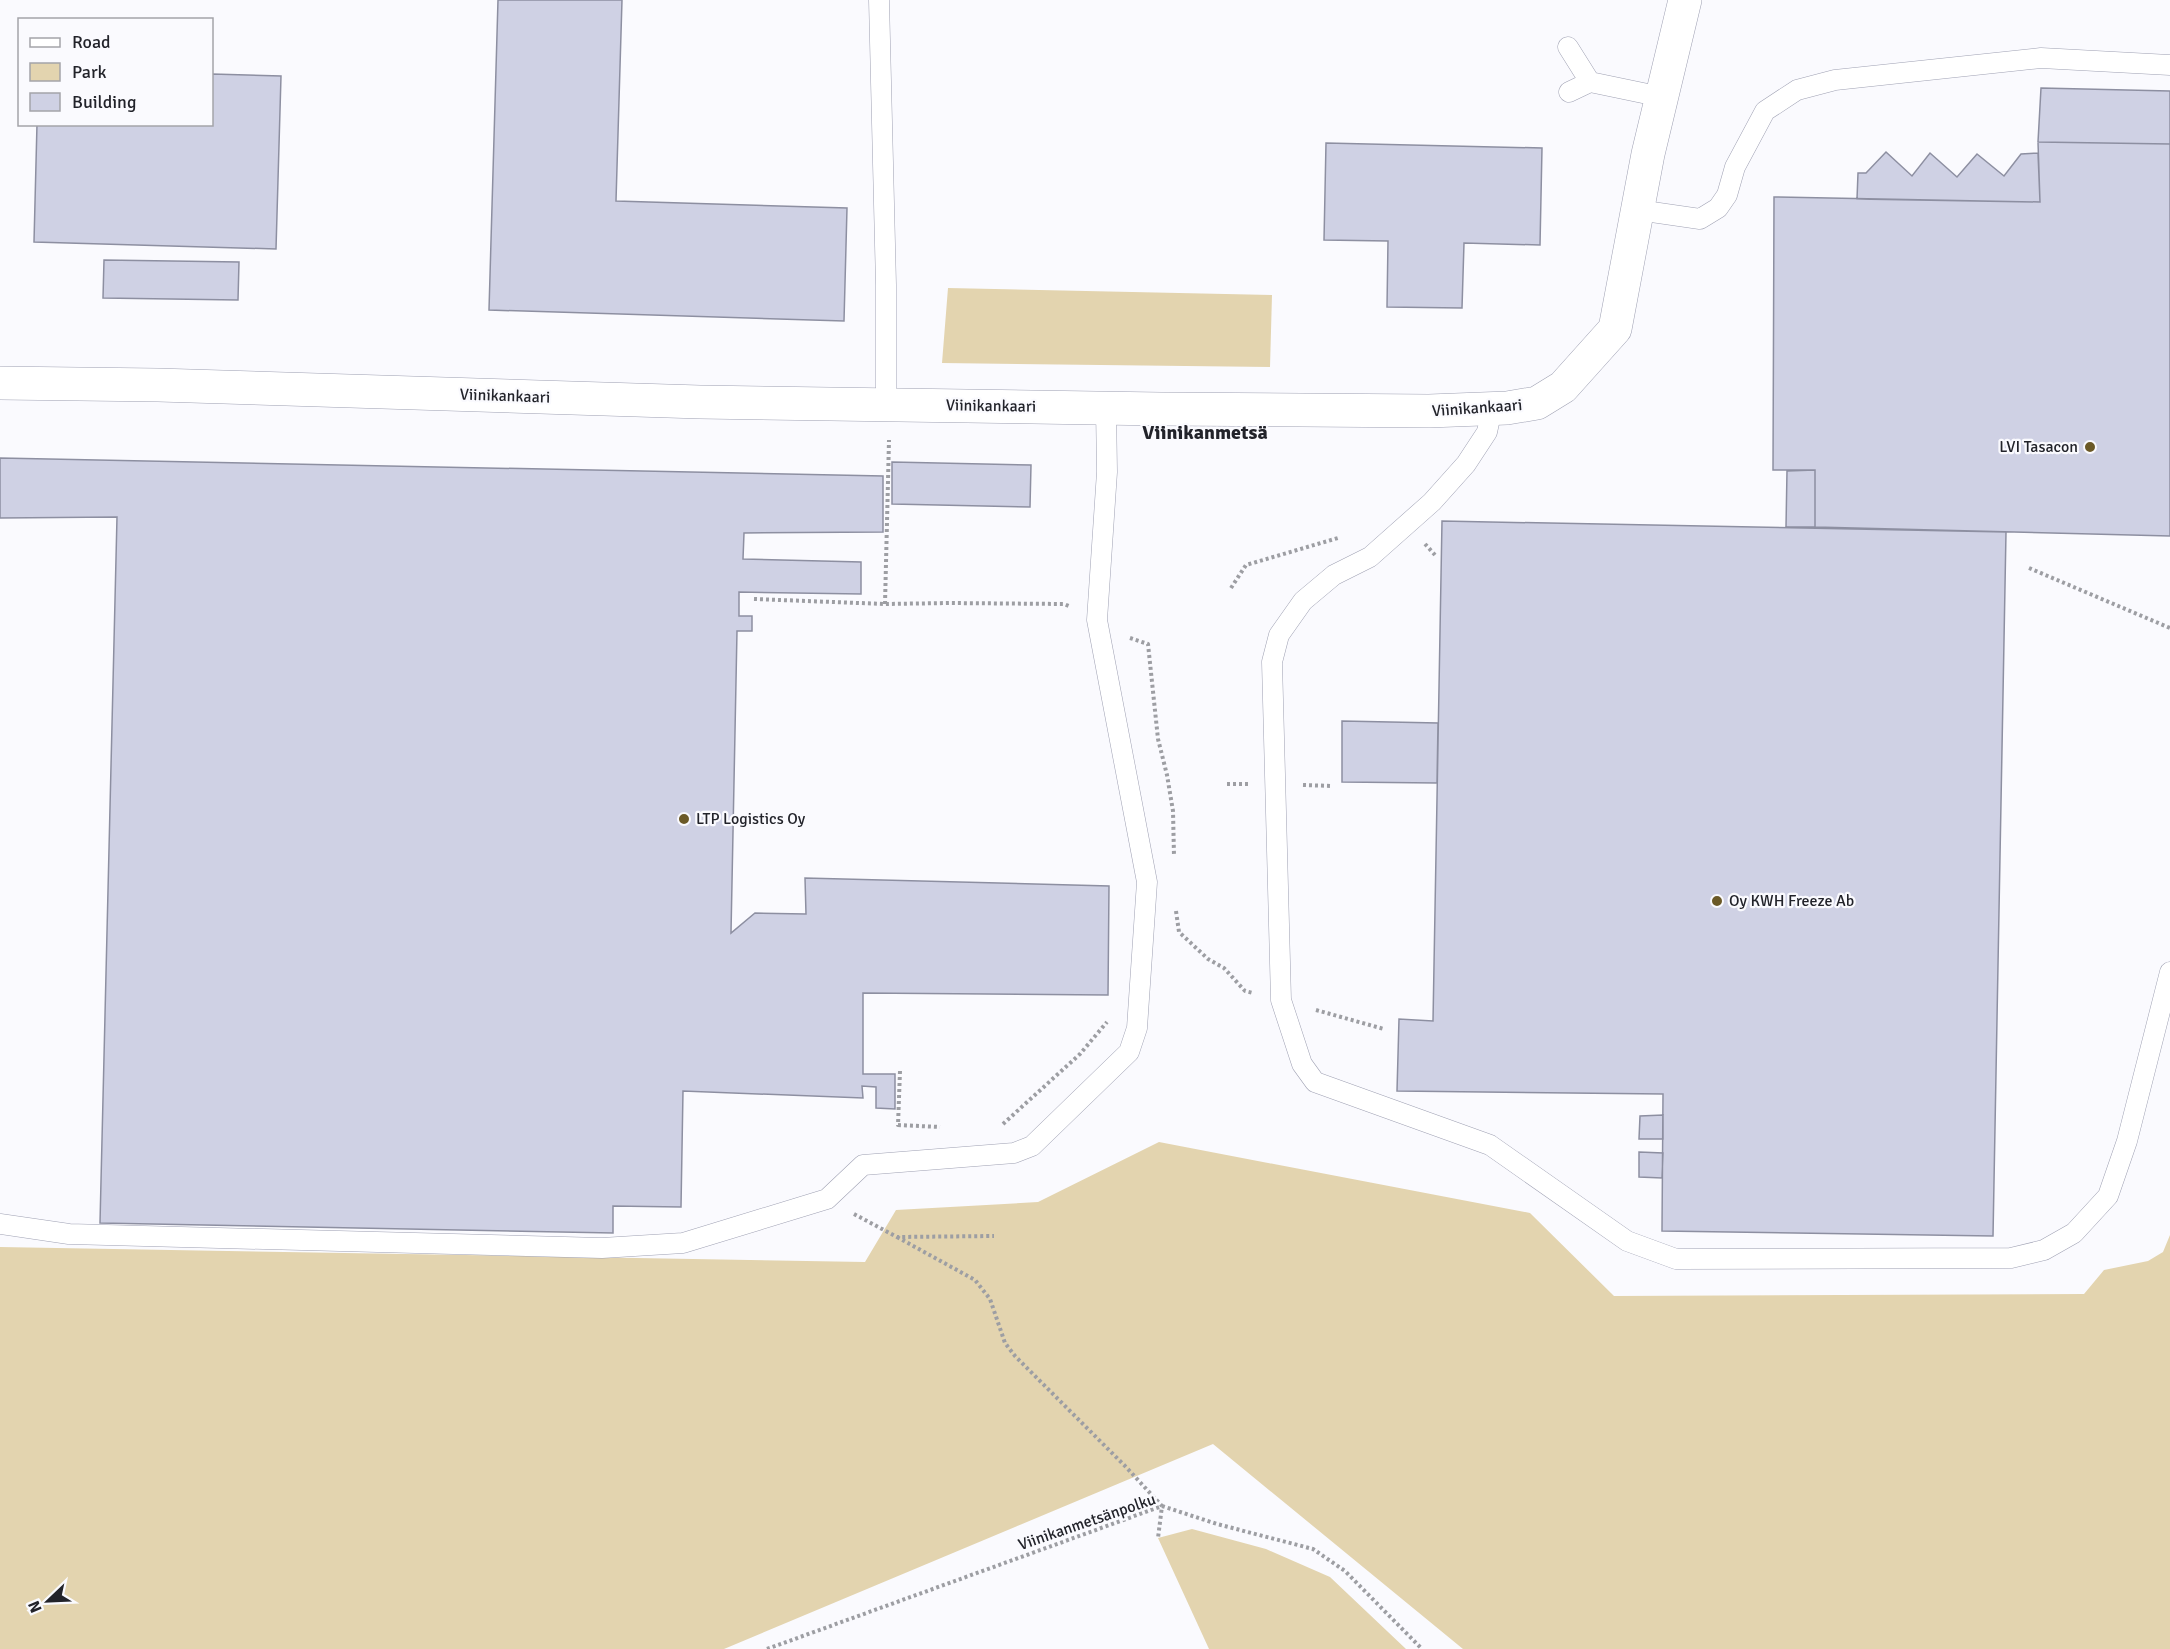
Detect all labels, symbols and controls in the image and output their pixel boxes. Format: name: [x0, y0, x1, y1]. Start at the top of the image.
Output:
legend: [18, 18, 213, 126]
text: Road: [72, 31, 111, 53]
text: Park: [72, 61, 107, 83]
text: Building: [72, 91, 136, 113]
street label: Viinikankaari: [459, 384, 551, 408]
street label: Viinikankaari: [946, 395, 1036, 417]
street label: Viinikankaari: [1431, 395, 1523, 421]
district label: Viinikanmetsä: [1142, 420, 1268, 445]
place label: LVI Tasacon: [1999, 437, 2078, 457]
marker: LVI Tasacon: [2083, 440, 2097, 454]
place label: LTP Logistics Oy: [696, 809, 806, 829]
marker: LTP Logistics Oy: [677, 812, 691, 826]
place label: Oy KWH Freeze Ab: [1729, 891, 1854, 911]
marker: Oy KWH Freeze Ab: [1710, 894, 1724, 908]
street label: Viinikanmetsänpolku: [1016, 1489, 1158, 1555]
north arrow: [18, 1571, 78, 1631]
text: N: [24, 1597, 46, 1616]

